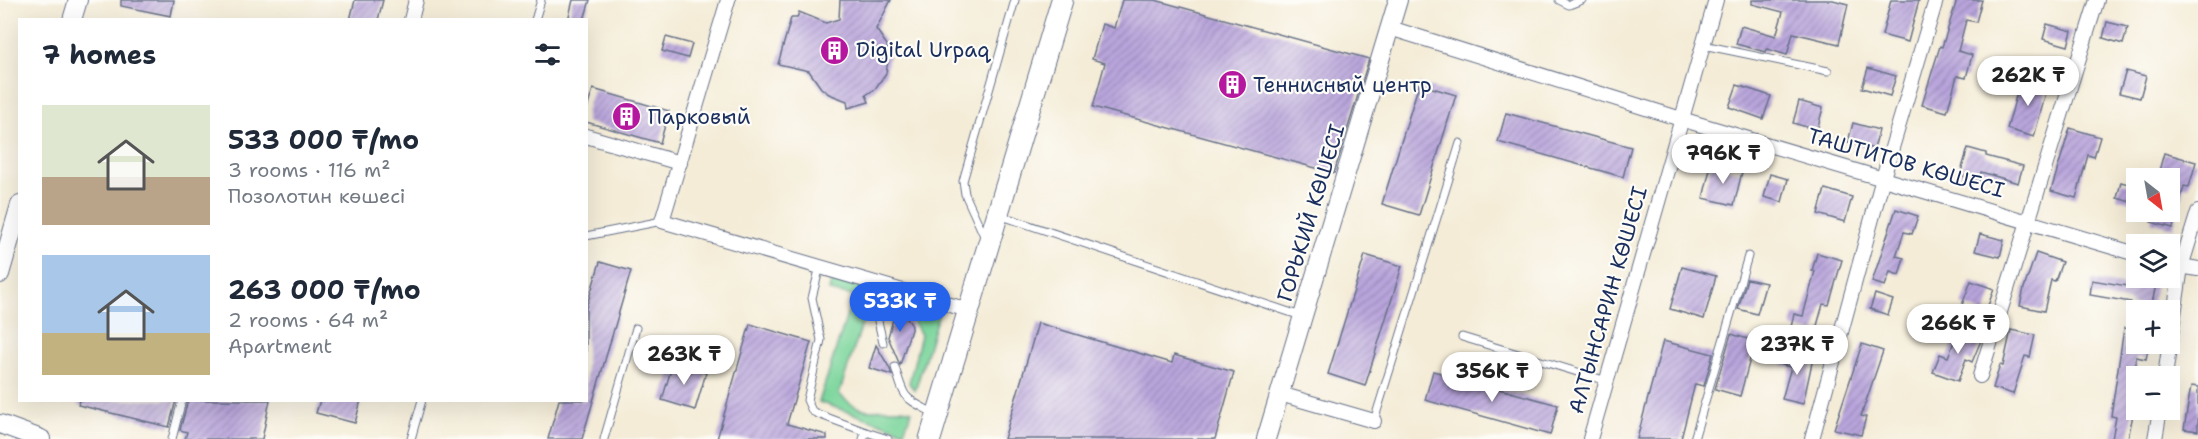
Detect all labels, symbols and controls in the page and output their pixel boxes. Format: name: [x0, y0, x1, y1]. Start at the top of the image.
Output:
building icon: Digital Urpaq: [819, 34, 851, 66]
place label: Digital Urpaq: [856, 36, 991, 64]
text: 7 homes: [42, 37, 156, 72]
icon: filters: [531, 38, 564, 71]
pin: 262K ₸: [1979, 56, 2077, 107]
text: 262K ₸: [1991, 62, 2065, 88]
building icon: Теннисный центр: [1216, 69, 1248, 101]
place label: Теннисный центр: [1253, 71, 1432, 99]
building icon: Парковый: [611, 101, 643, 133]
place label: Парковый: [648, 103, 751, 131]
street label: ГОРЬКИЙ КӨШЕСІ: [1271, 121, 1351, 305]
text: 533 000 ₸/mo: [228, 122, 419, 157]
street label: ТАШТИТОВ КӨШЕСІ: [1804, 122, 2008, 204]
icon: home: [90, 129, 162, 201]
pin: 796K ₸: [1674, 134, 1772, 185]
text: 796K ₸: [1686, 140, 1760, 166]
text: 3 rooms · 116 m²: [228, 157, 390, 183]
north arrow: [2126, 168, 2180, 222]
map controls: [2126, 168, 2180, 420]
text: Позолотин көшесі: [228, 183, 405, 209]
street label: АЛТЫНСАРИН КӨШЕСІ: [1562, 183, 1654, 417]
button: layers: [2126, 234, 2180, 288]
text: 263 000 ₸/mo: [228, 272, 421, 307]
icon: home: [90, 279, 162, 351]
pin: 533K ₸: [851, 282, 949, 333]
text: 533K ₸: [864, 288, 936, 314]
button: +: [2126, 300, 2180, 354]
pin: 266K ₸: [1909, 304, 2007, 355]
text: 2 rooms · 64 m²: [228, 307, 388, 333]
text: 266K ₸: [1921, 310, 1995, 336]
pin: 237K ₸: [1748, 325, 1846, 376]
text: 237K ₸: [1760, 331, 1834, 357]
text: Apartment: [228, 333, 332, 359]
pin: 263K ₸: [635, 335, 733, 386]
text: 263K ₸: [647, 341, 721, 367]
pin: 356K ₸: [1443, 352, 1541, 403]
text: 356K ₸: [1455, 358, 1529, 384]
button: −: [2126, 366, 2180, 420]

